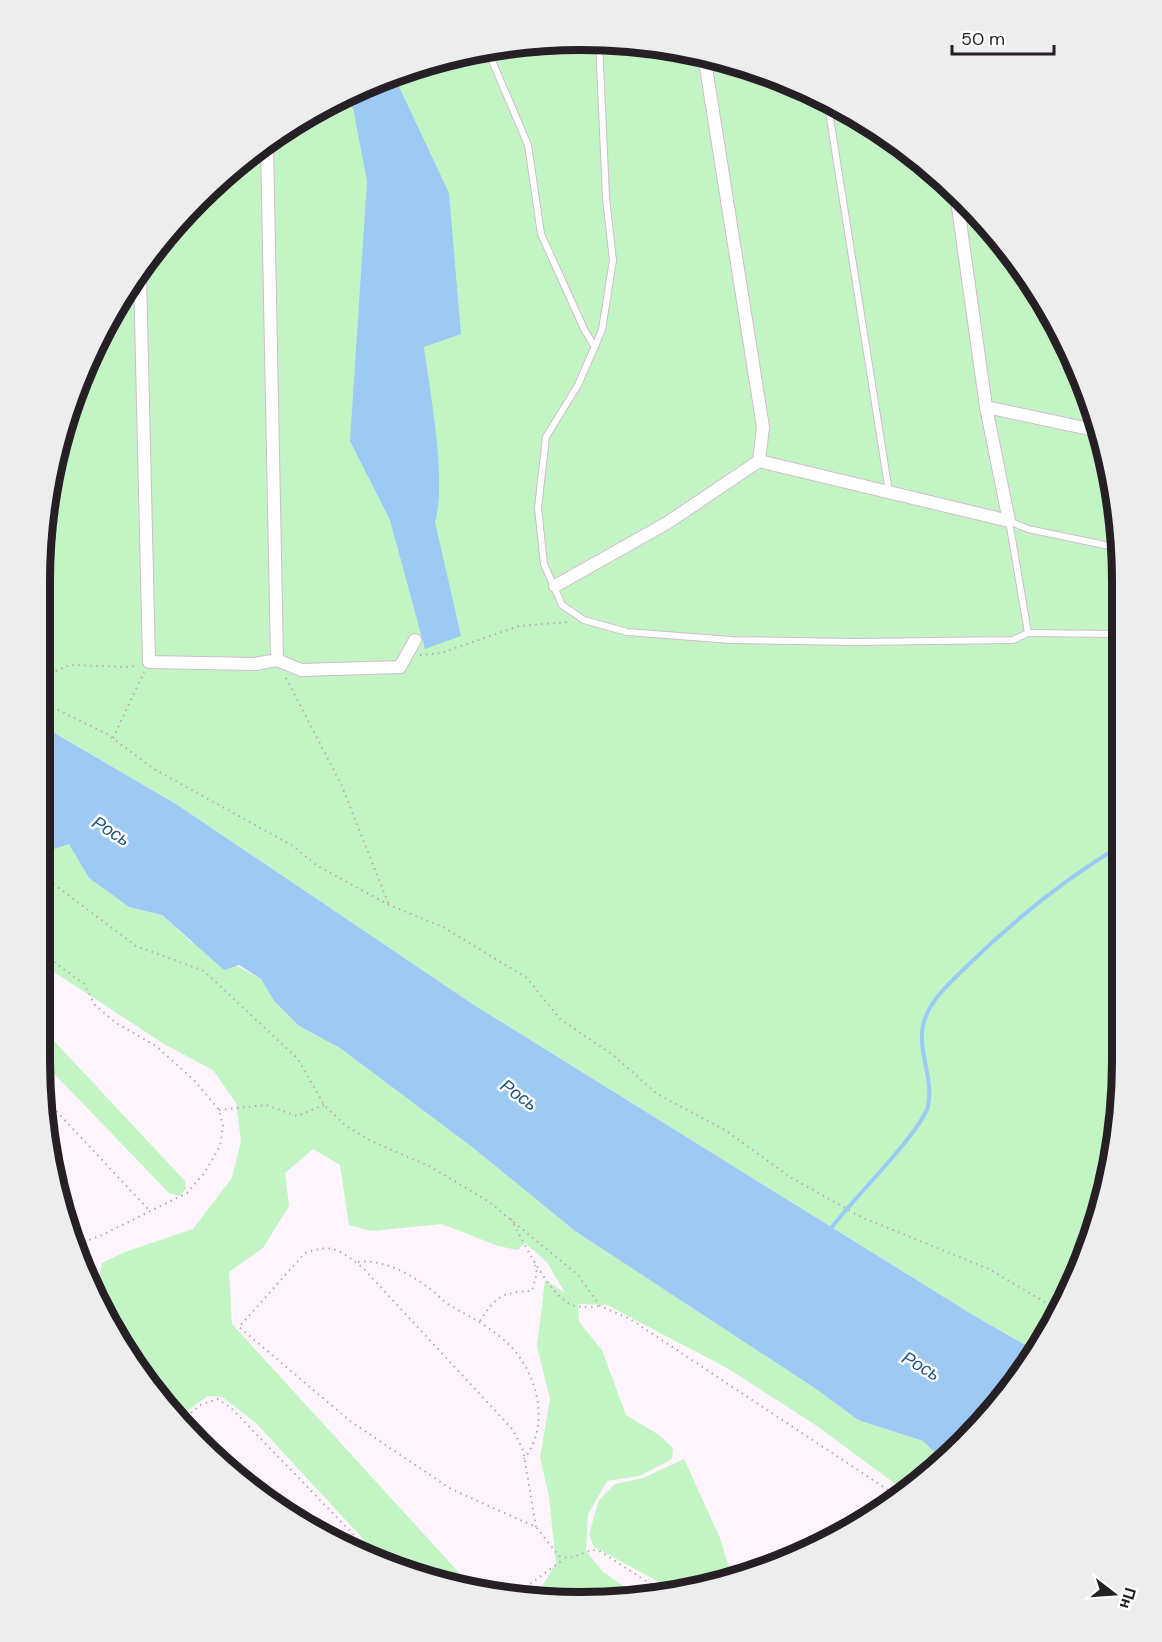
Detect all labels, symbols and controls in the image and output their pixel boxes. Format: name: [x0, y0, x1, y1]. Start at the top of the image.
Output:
scale bar: [952, 18, 1054, 56]
text: 50 m: [961, 27, 1005, 51]
water label: Рось: [88, 810, 134, 852]
water label: Рось: [496, 1074, 542, 1116]
water label: Рось: [898, 1346, 944, 1386]
north arrow: [1084, 1564, 1144, 1624]
text: Пн: [1115, 1585, 1141, 1611]

